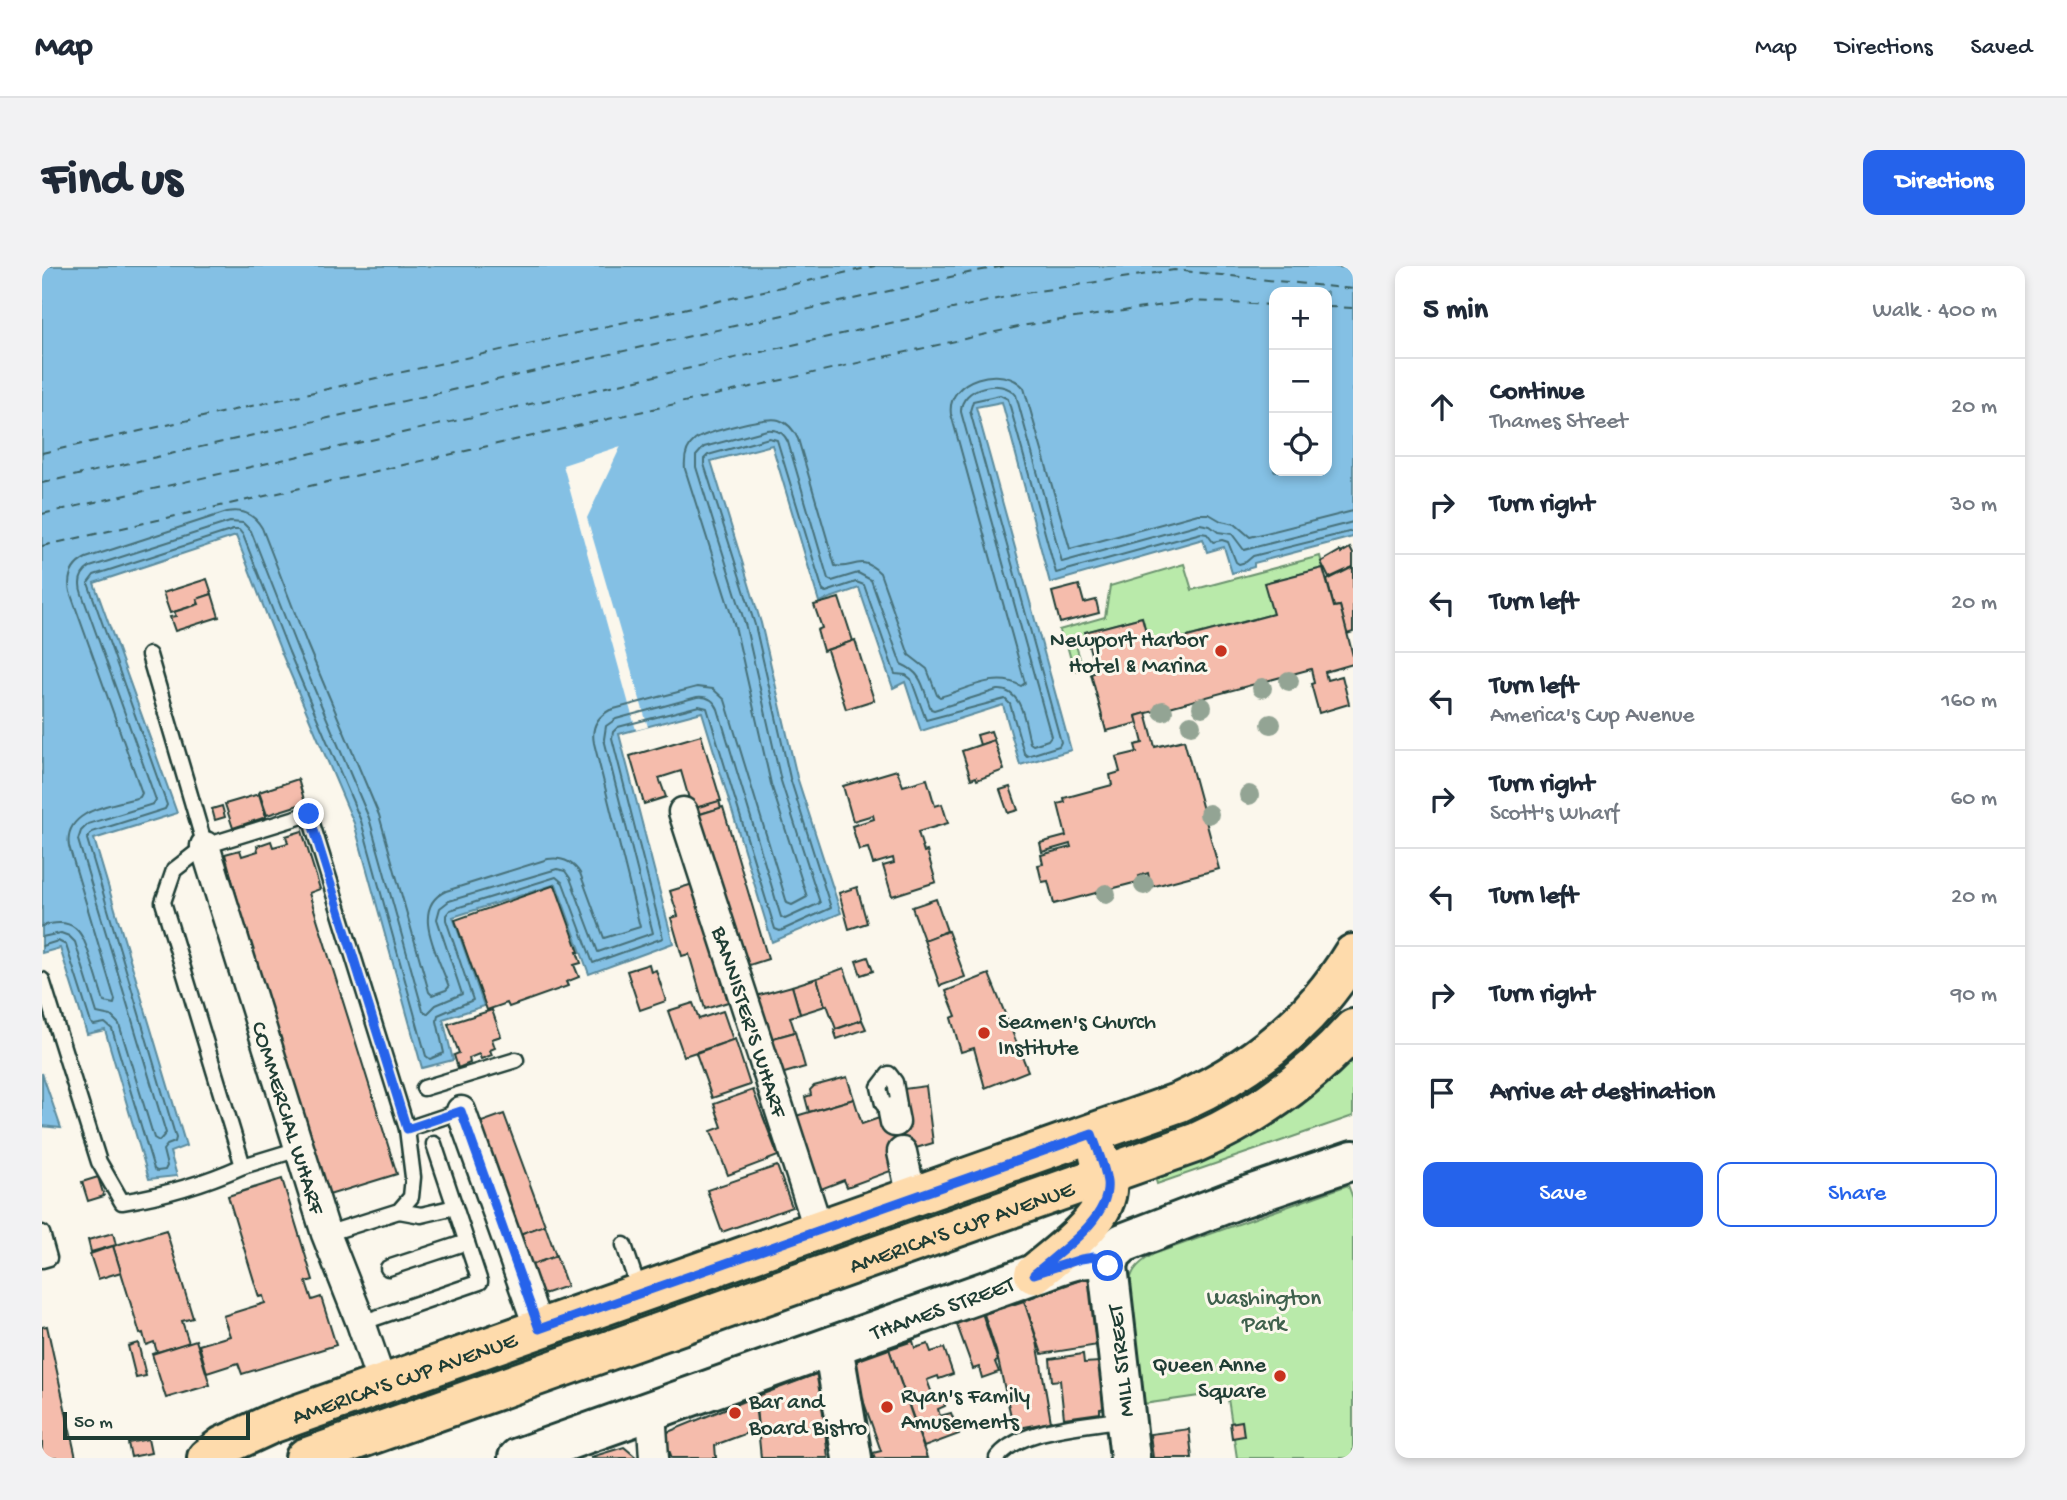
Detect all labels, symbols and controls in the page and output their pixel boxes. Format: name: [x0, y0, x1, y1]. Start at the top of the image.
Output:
text: Map: [35, 29, 92, 67]
text: Map: [1755, 34, 1797, 63]
text: Directions: [1835, 34, 1933, 63]
text: Saved: [1971, 34, 2032, 63]
button: Directions: [1863, 150, 2025, 215]
text: Find us: [42, 153, 182, 211]
map controls: [1269, 287, 1332, 476]
button: +: [1269, 287, 1332, 350]
text: 5 min: [1423, 294, 1488, 329]
text: Walk · 400 m: [1872, 298, 1997, 325]
button: −: [1269, 350, 1332, 413]
text: Continue: [1490, 378, 1584, 409]
icon: ahead: [1423, 388, 1461, 426]
text: 20 m: [1951, 394, 1997, 421]
text: Thames Street: [1490, 409, 1627, 436]
button: locate: [1269, 413, 1332, 476]
icon: right: [1423, 486, 1461, 524]
text: Turn right: [1490, 490, 1594, 521]
text: 30 m: [1950, 492, 1997, 519]
icon: left: [1423, 584, 1461, 622]
text: Turn left: [1490, 588, 1578, 619]
text: 20 m: [1951, 590, 1997, 617]
place label: Newport Harbor Hotel & Marina: [1050, 628, 1209, 681]
marker: Newport Harbor Hotel & Marina: [1213, 643, 1229, 659]
text: Turn left: [1490, 672, 1578, 703]
icon: left: [1423, 682, 1461, 720]
text: 160 m: [1941, 688, 1997, 715]
text: America's Cup Avenue: [1490, 703, 1694, 730]
text: Turn right: [1490, 770, 1594, 801]
icon: right: [1423, 780, 1461, 818]
text: 60 m: [1951, 786, 1997, 813]
route end: [293, 798, 324, 829]
text: Scott's Wharf: [1490, 801, 1619, 828]
icon: left: [1423, 878, 1461, 916]
text: Turn left: [1490, 882, 1578, 913]
text: 20 m: [1951, 884, 1997, 911]
street label: BANNISTER'S WHARF: [704, 923, 792, 1122]
icon: right: [1423, 976, 1461, 1014]
text: Turn right: [1490, 980, 1594, 1011]
text: 90 m: [1951, 982, 1997, 1009]
place label: Seamen's Church Institute: [998, 1010, 1156, 1063]
street label: COMMERCIAL WHARF: [244, 1019, 329, 1219]
marker: Seamen's Church Institute: [976, 1025, 992, 1041]
icon: arrive: [1423, 1074, 1461, 1112]
text: Arrive at destination: [1490, 1078, 1715, 1109]
button: Save: [1423, 1162, 1703, 1227]
button: Share: [1717, 1162, 1997, 1227]
street label: AMERICA'S CUP AVENUE: [846, 1176, 1080, 1281]
route start: [1092, 1250, 1123, 1281]
street label: THAMES STREET: [865, 1272, 1020, 1349]
park label: Washington Park: [1207, 1286, 1321, 1339]
street label: MILL STREET: [1103, 1302, 1142, 1418]
street label: AMERICA'S CUP AVENUE: [289, 1327, 523, 1432]
place label: Queen Anne Square: [1152, 1353, 1267, 1406]
marker: Queen Anne Square: [1272, 1368, 1288, 1384]
place label: Ryan's Family Amusements: [901, 1384, 1030, 1437]
place label: Bar and Board Bistro: [748, 1390, 867, 1443]
marker: Ryan's Family Amusements: [879, 1399, 895, 1415]
marker: Bar and Board Bistro: [727, 1405, 743, 1421]
scale bar: [63, 1409, 250, 1441]
text: 50 m: [74, 1412, 113, 1435]

